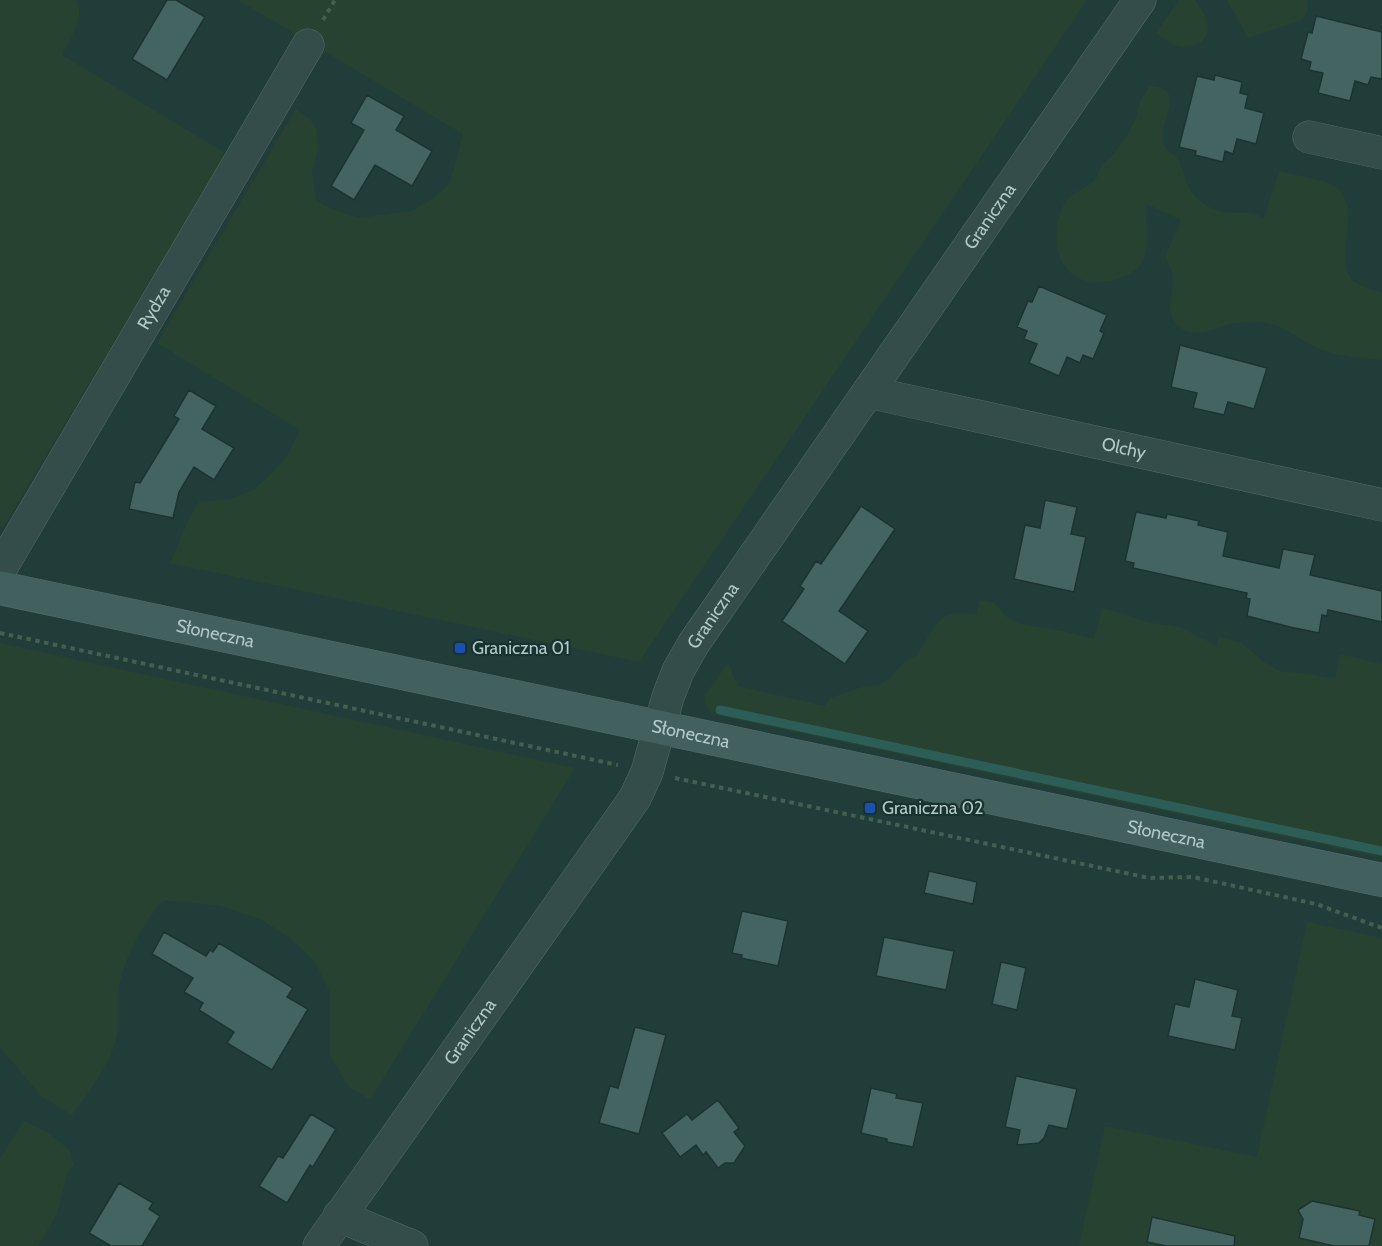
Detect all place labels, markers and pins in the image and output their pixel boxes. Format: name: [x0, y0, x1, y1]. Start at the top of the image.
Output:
place label: Graniczna 01: [472, 637, 570, 659]
marker: Graniczna 01: [453, 641, 467, 655]
place label: Graniczna 02: [882, 797, 983, 819]
marker: Graniczna 02: [863, 801, 877, 815]

